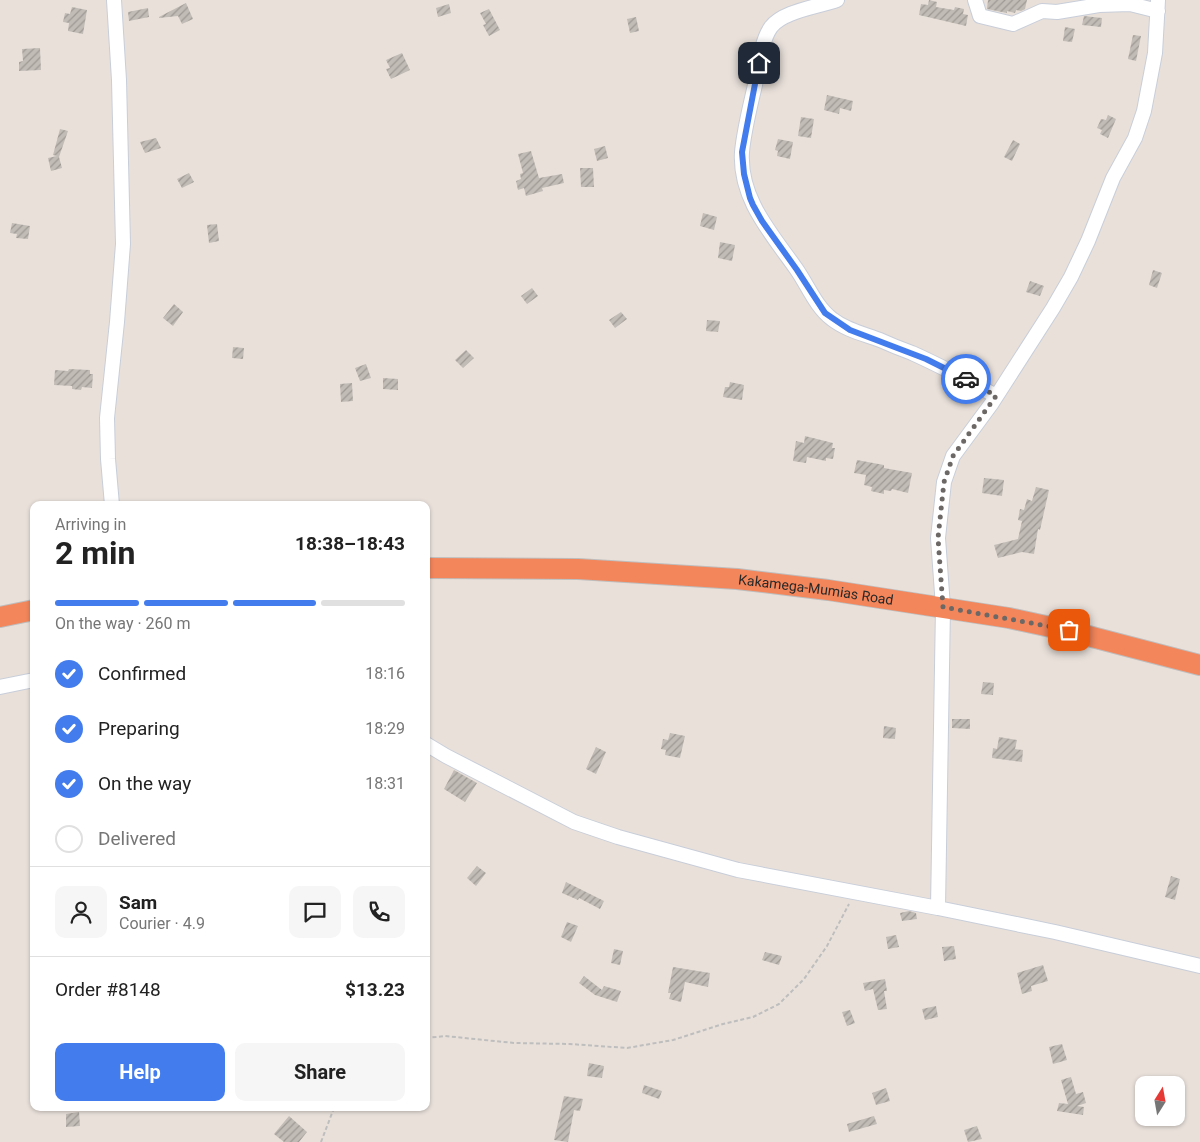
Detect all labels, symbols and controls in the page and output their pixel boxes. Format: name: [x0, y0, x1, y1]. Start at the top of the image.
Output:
pin: [738, 42, 780, 84]
icon: home: [745, 49, 773, 77]
courier: [941, 354, 991, 404]
icon: car: [952, 365, 980, 393]
text: Arriving in: [55, 515, 126, 534]
text: 18:38–18:43: [295, 532, 405, 555]
text: 2 min: [55, 534, 135, 572]
street label: Kakamega-Mumias Road: [738, 571, 895, 608]
pin: [1048, 609, 1090, 651]
text: On the way · 260 m: [55, 614, 191, 633]
icon: bag: [1055, 616, 1083, 644]
icon: check: [55, 660, 83, 688]
text: Confirmed: [98, 662, 186, 685]
text: 18:16: [365, 664, 405, 683]
icon: check: [55, 715, 83, 743]
text: Preparing: [98, 717, 180, 740]
text: 18:29: [365, 719, 405, 738]
icon: check: [55, 770, 83, 798]
text: On the way: [98, 772, 191, 795]
text: 18:31: [365, 774, 405, 793]
text: Delivered: [98, 827, 176, 850]
button: person: [55, 886, 107, 938]
button: chat: [289, 886, 341, 938]
button: phone: [353, 886, 405, 938]
text: Sam: [119, 891, 157, 914]
text: Courier · 4.9: [119, 914, 205, 933]
text: Order #8148: [55, 978, 161, 1001]
text: $13.23: [345, 978, 405, 1001]
button: Help: [55, 1043, 225, 1101]
button: Share: [235, 1043, 405, 1101]
north arrow: [1135, 1076, 1185, 1126]
map controls: [1135, 1076, 1185, 1126]

